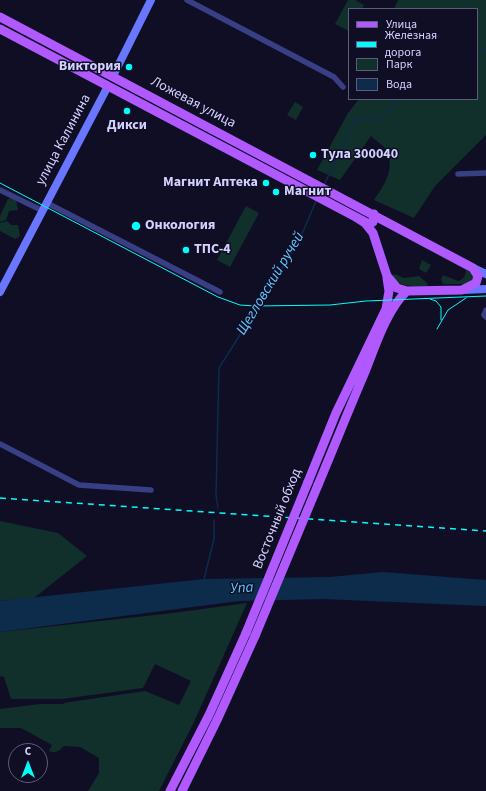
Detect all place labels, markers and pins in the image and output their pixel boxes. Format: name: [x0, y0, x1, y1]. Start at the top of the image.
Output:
place label: Виктория: [59, 59, 121, 75]
marker: Виктория: [124, 62, 134, 72]
marker: Дикси: [122, 106, 132, 116]
place label: Дикси: [107, 118, 147, 134]
place label: Тула 300040: [321, 147, 398, 163]
marker: Тула 300040: [308, 150, 318, 160]
place label: Магнит Аптека: [163, 175, 258, 191]
marker: Магнит Аптека: [261, 178, 271, 188]
place label: Магнит: [284, 184, 331, 200]
marker: Магнит: [271, 187, 281, 197]
place label: Онкология: [145, 218, 215, 234]
marker: Онкология: [130, 220, 142, 232]
place label: ТПС-4: [194, 242, 231, 258]
marker: ТПС-4: [181, 245, 191, 255]

